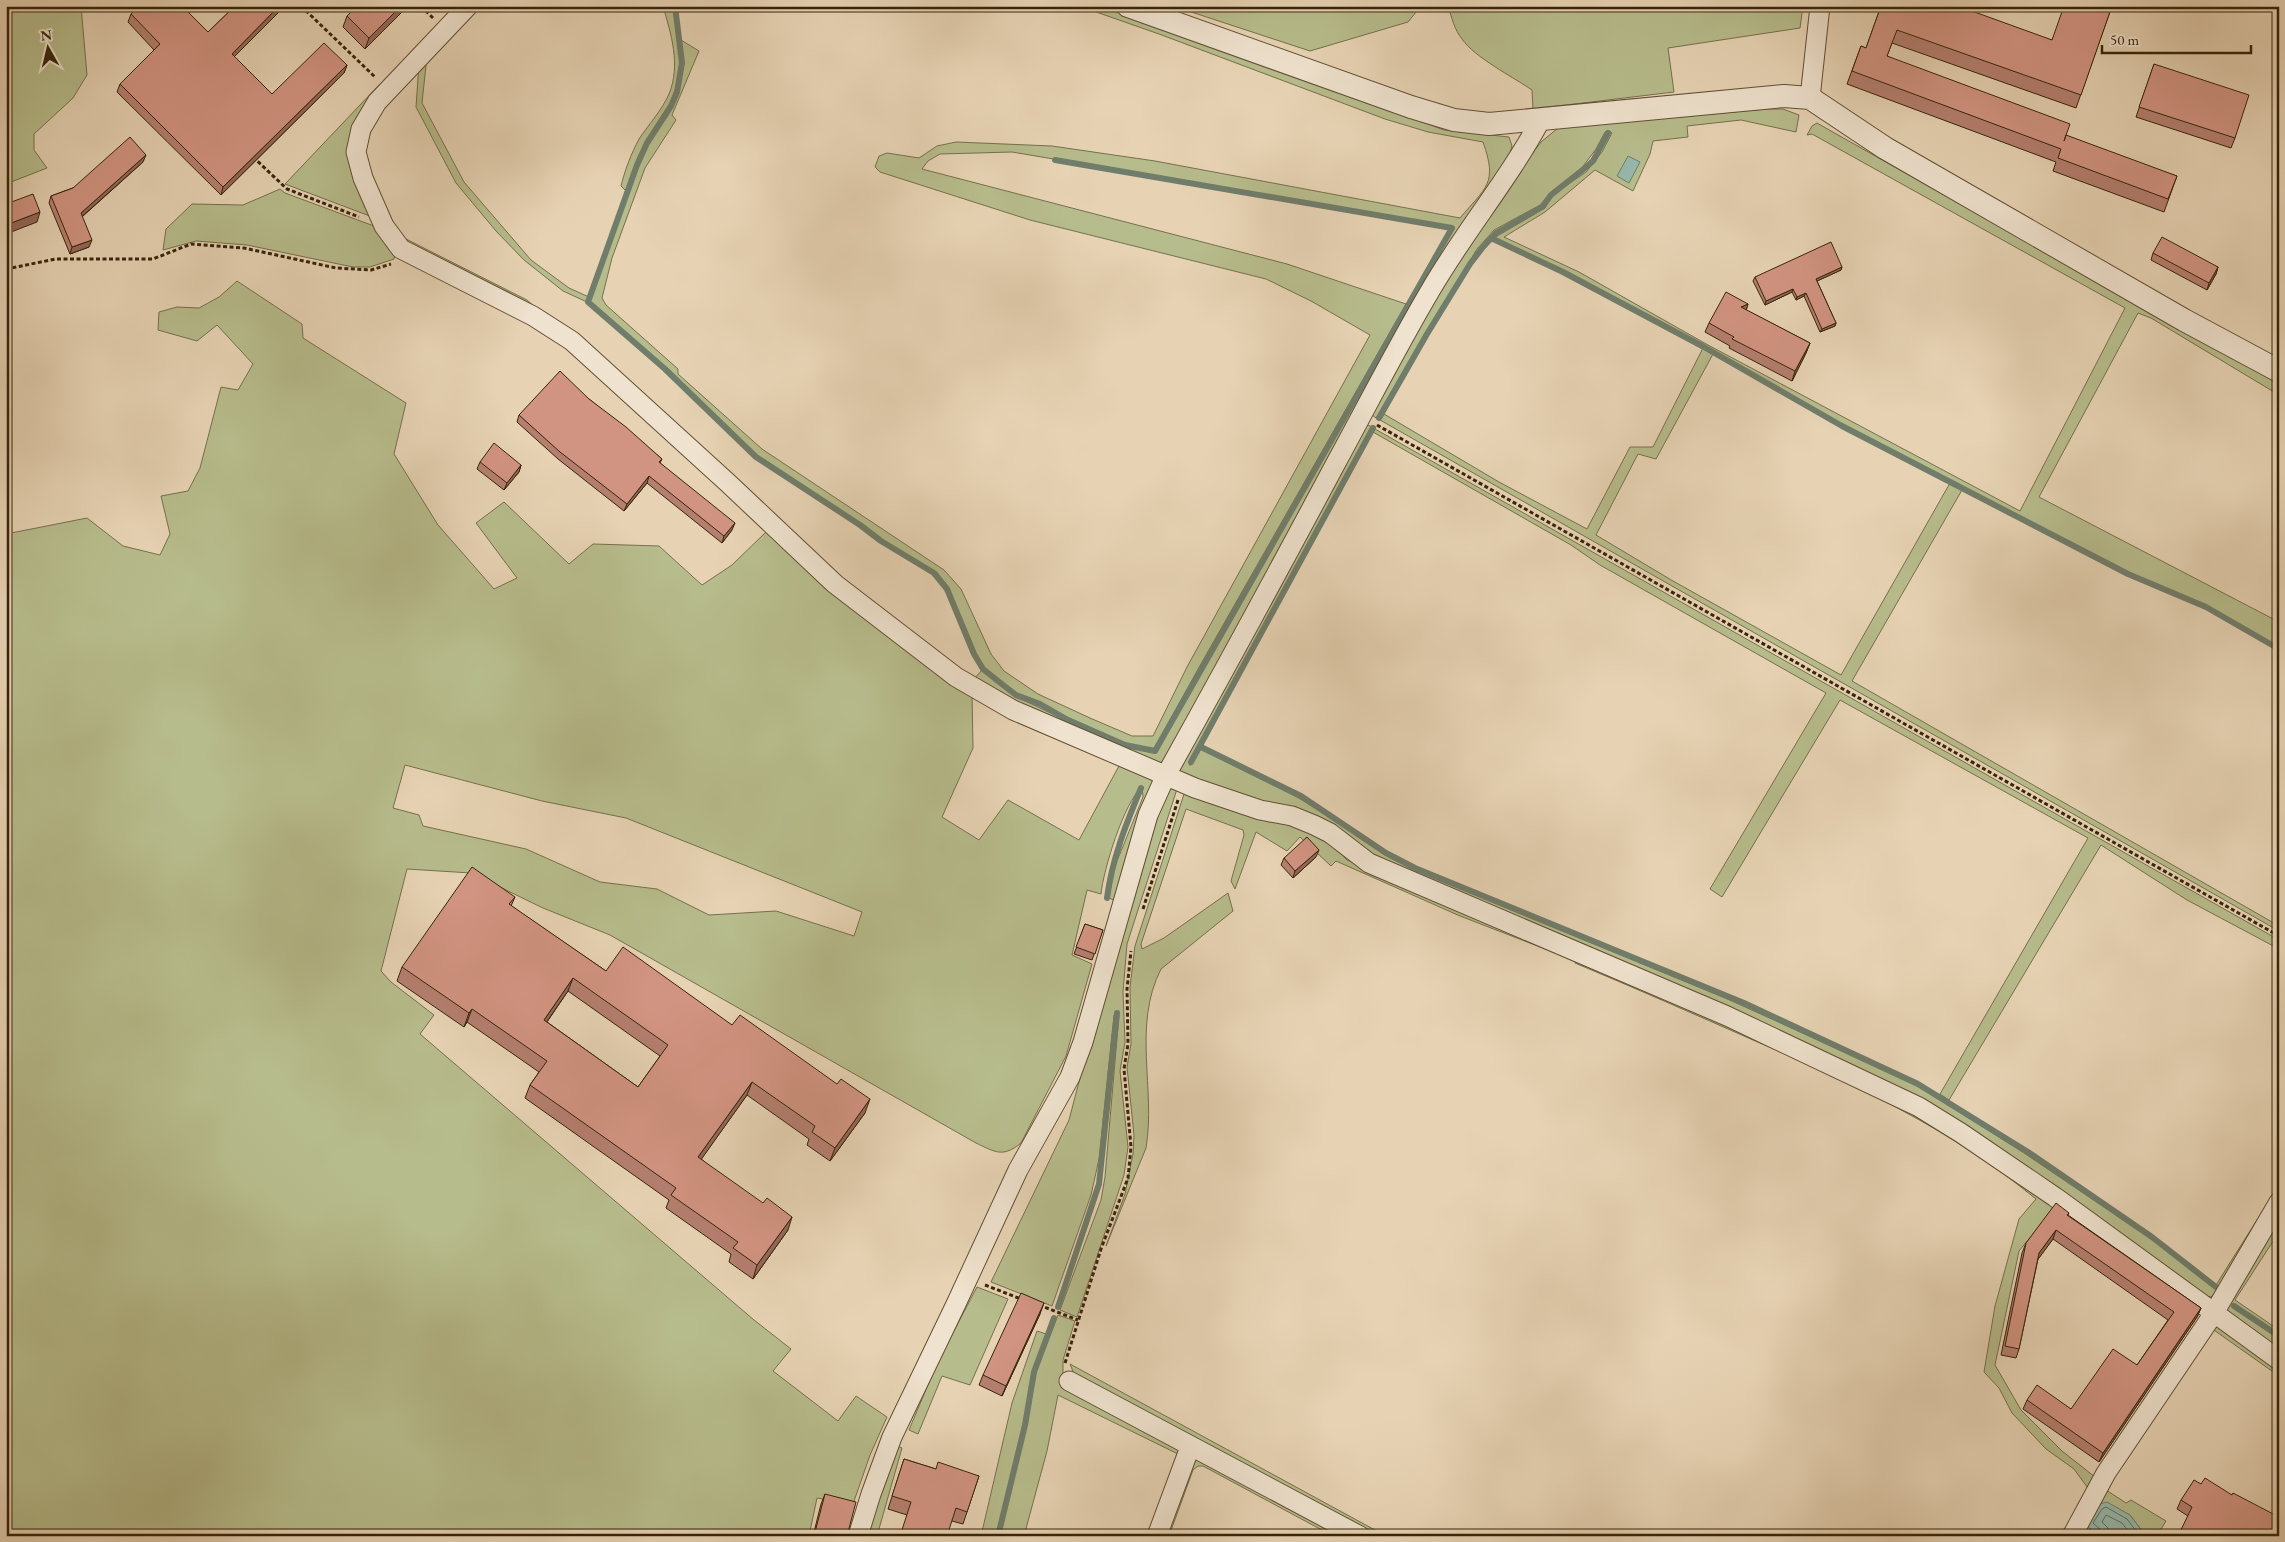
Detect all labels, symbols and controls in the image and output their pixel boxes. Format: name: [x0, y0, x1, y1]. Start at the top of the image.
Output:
north arrow: [22, 22, 72, 72]
scale bar: [2102, 22, 2251, 54]
text: N: [39, 25, 54, 45]
text: 50 m: [2110, 30, 2139, 49]

